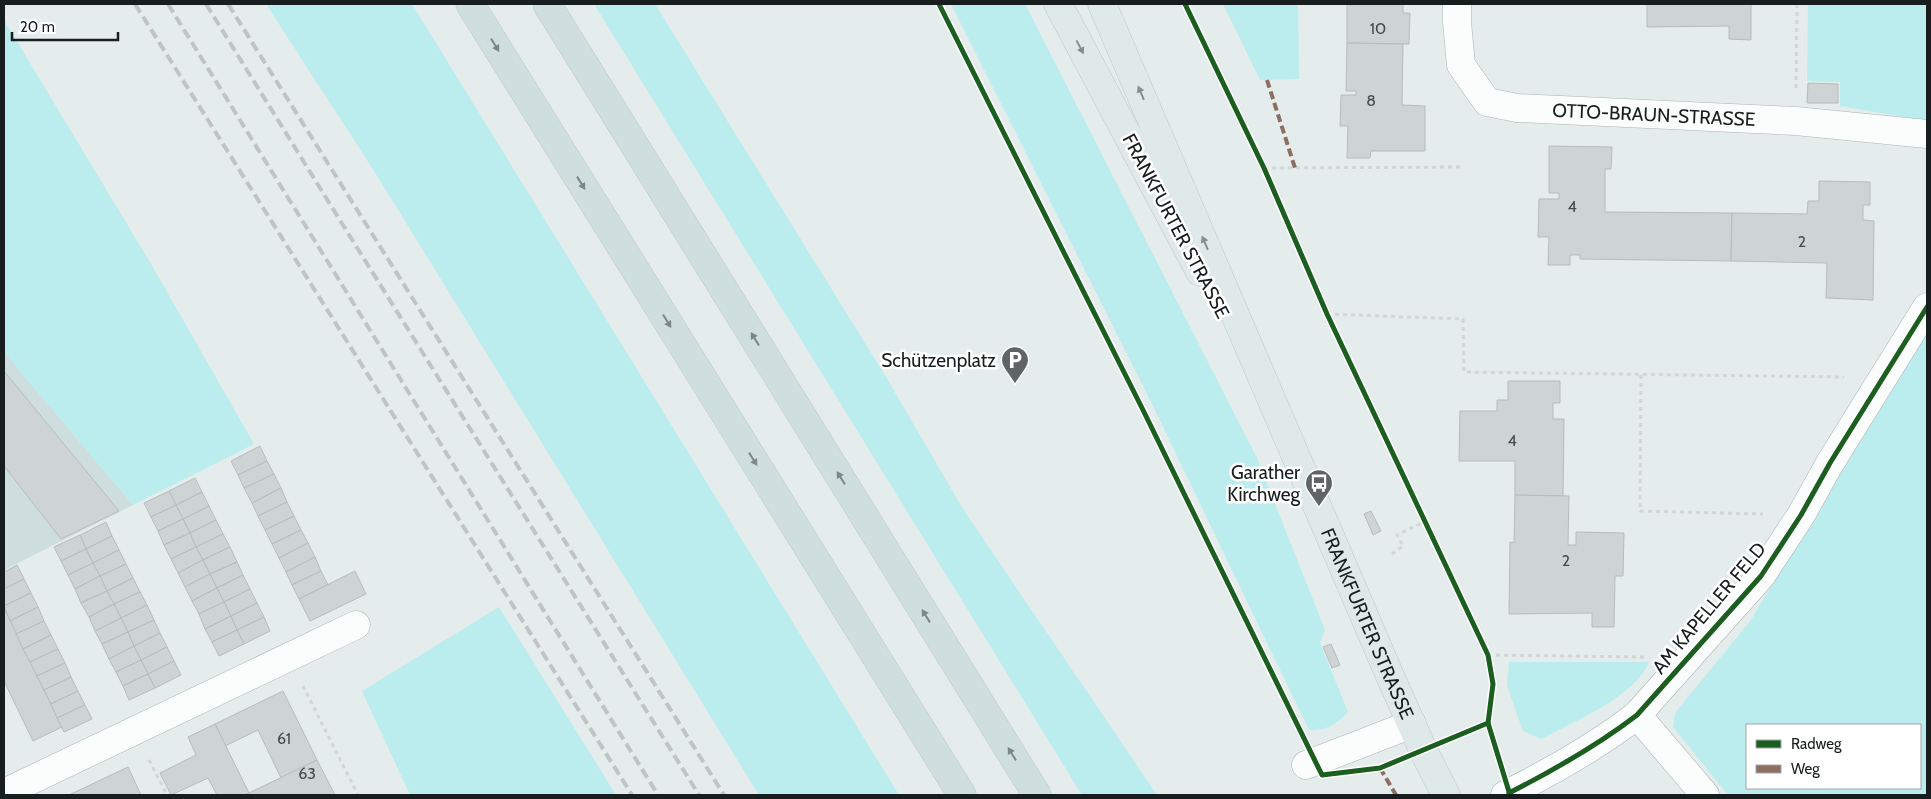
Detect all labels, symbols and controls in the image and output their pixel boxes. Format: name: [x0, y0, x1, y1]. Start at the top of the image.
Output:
scale bar: [12, 10, 119, 42]
text: 20 m: [20, 18, 55, 36]
house number: 10: [1370, 19, 1386, 38]
one-way arrow: [491, 39, 500, 52]
one-way arrow: [1076, 40, 1085, 54]
one-way arrow: [1136, 86, 1144, 100]
house number: 8: [1366, 91, 1376, 110]
street label: OTTO-BRAUN-STRASSE: [1552, 98, 1756, 131]
street label: FRANKFURTER STRASSE: [1118, 130, 1234, 322]
one-way arrow: [577, 177, 586, 190]
house number: 4: [1567, 197, 1577, 216]
house number: 2: [1798, 232, 1806, 251]
one-way arrow: [1201, 236, 1209, 250]
one-way arrow: [662, 315, 672, 328]
one-way arrow: [751, 333, 760, 346]
parking icon: Schützenplatz: [1000, 345, 1030, 384]
place label: Schützenplatz: [881, 349, 996, 372]
house number: 4: [1507, 431, 1517, 450]
one-way arrow: [748, 453, 758, 466]
place label: Garather Kirchweg: [1227, 461, 1301, 506]
bus stop icon: Garather Kirchweg: [1304, 468, 1334, 507]
one-way arrow: [836, 471, 845, 484]
street label: FRANKFURTER STRASSE: [1316, 524, 1419, 723]
street label: AM KAPELLER FELD: [1647, 538, 1771, 678]
house number: 2: [1562, 551, 1570, 570]
one-way arrow: [922, 609, 931, 622]
legend: [1746, 724, 1921, 789]
house number: 61: [277, 729, 291, 748]
text: Radweg: [1791, 735, 1842, 753]
one-way arrow: [1007, 747, 1016, 760]
text: Weg: [1791, 760, 1820, 778]
house number: 63: [298, 764, 316, 783]

